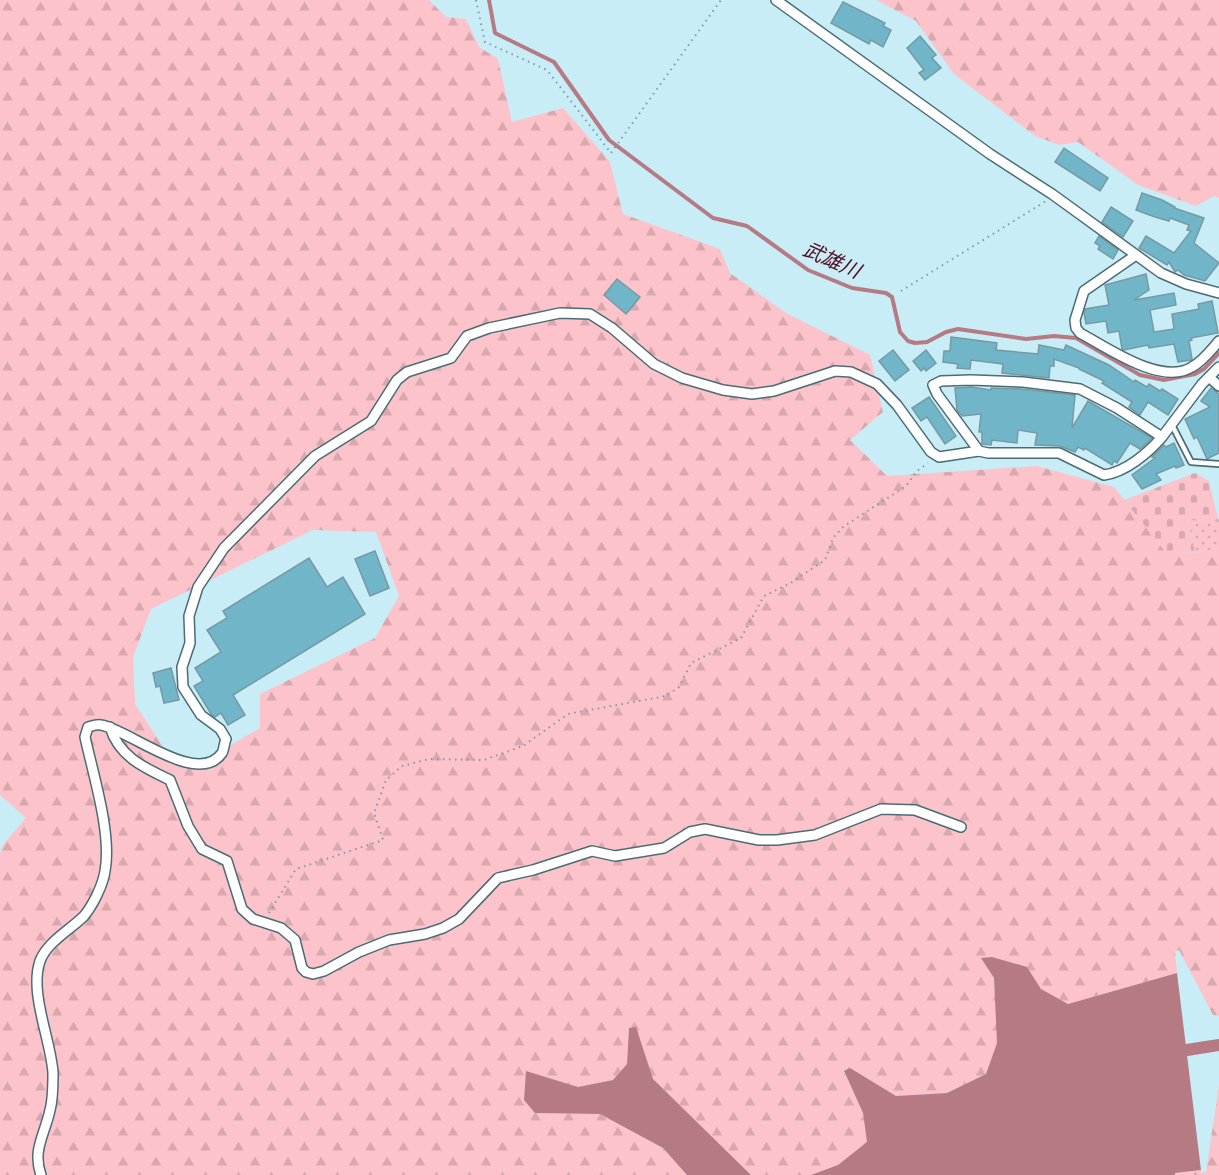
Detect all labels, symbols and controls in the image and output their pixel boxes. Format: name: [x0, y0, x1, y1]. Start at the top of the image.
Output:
water label: 武雄川: [800, 237, 866, 284]

